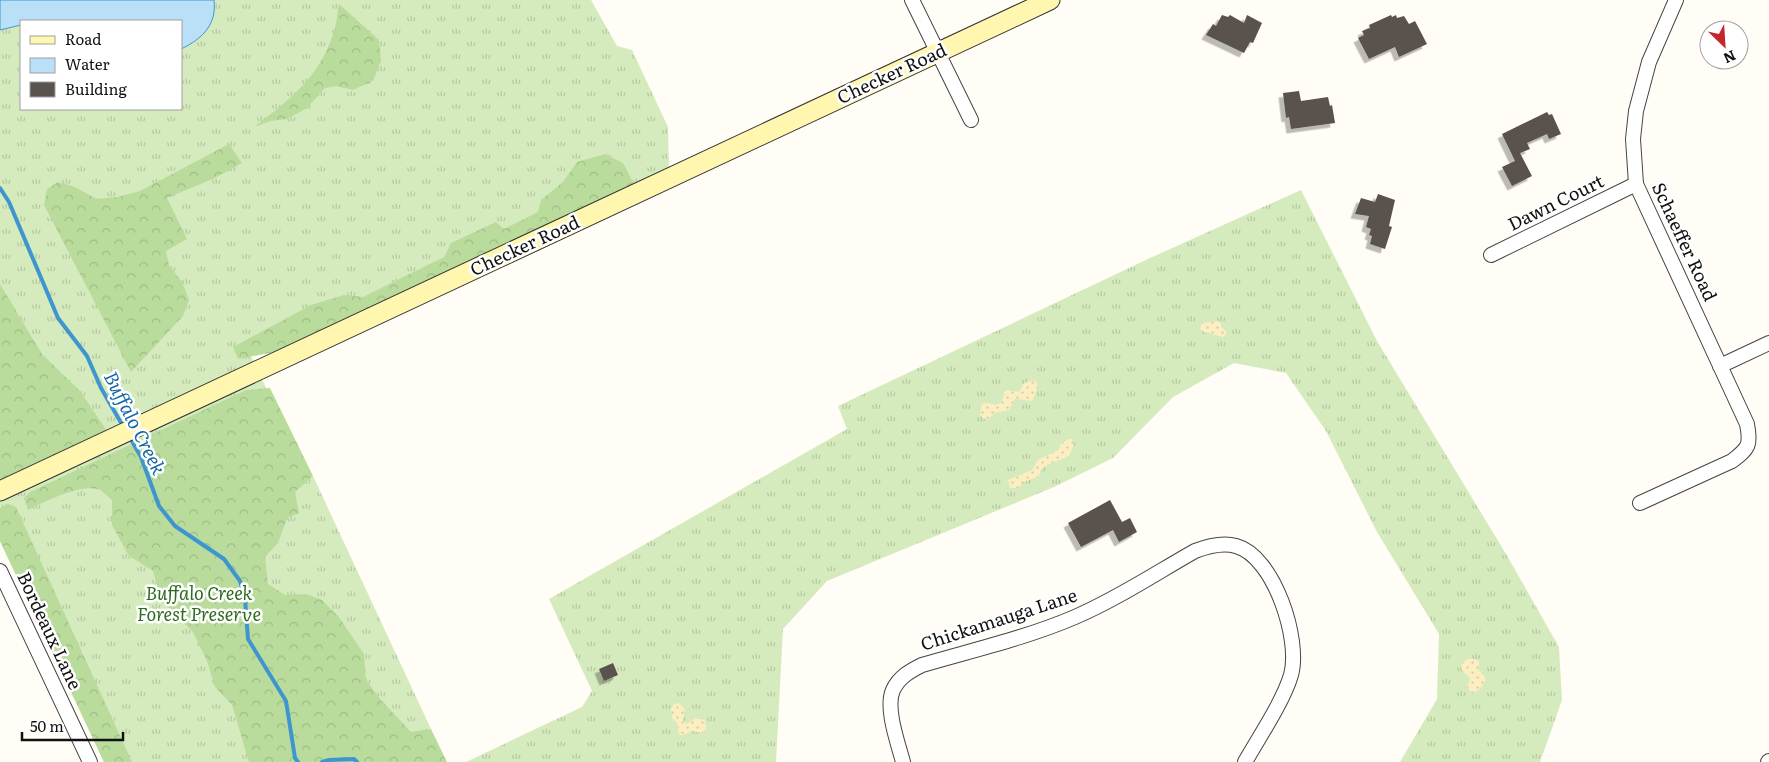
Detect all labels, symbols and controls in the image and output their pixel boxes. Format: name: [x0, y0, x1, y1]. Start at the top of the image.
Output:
legend: [20, 20, 182, 110]
north arrow: [1699, 20, 1749, 70]
text: Road: [65, 27, 101, 50]
street label: Checker Road: [832, 35, 951, 110]
text: N: [1720, 46, 1739, 69]
text: Water: [65, 52, 110, 75]
text: Building: [65, 77, 127, 100]
street label: Dawn Court: [1503, 166, 1609, 237]
street label: Schaeffer Road: [1646, 178, 1725, 305]
street label: Checker Road: [465, 207, 584, 282]
water label: Buffalo Creek: [98, 366, 174, 480]
street label: Bordeaux Lane: [11, 567, 90, 694]
park label: Buffalo Creek Forest Preserve: [137, 579, 261, 627]
street label: Chickamauga Lane: [917, 581, 1080, 657]
scale bar: [22, 710, 124, 742]
text: 50 m: [30, 714, 64, 737]

